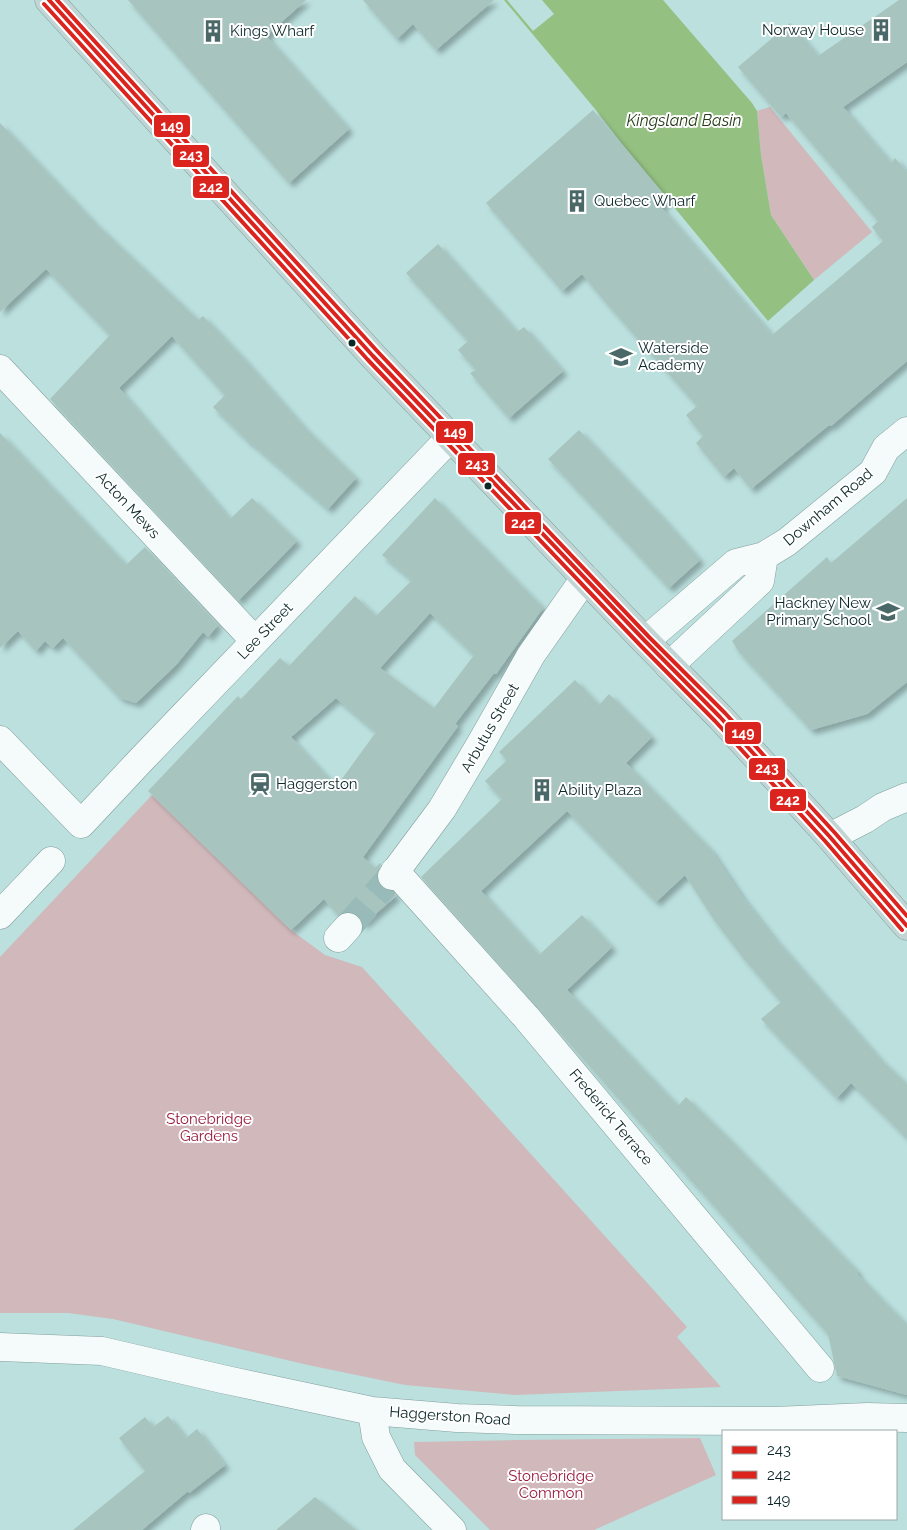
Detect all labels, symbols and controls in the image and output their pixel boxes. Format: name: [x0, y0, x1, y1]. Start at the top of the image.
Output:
building icon: Norway House: [868, 17, 894, 43]
building icon: Kings Wharf: [200, 18, 226, 44]
place label: Norway House: [762, 21, 864, 39]
place label: Kings Wharf: [230, 22, 315, 40]
water label: Kingsland Basin: [626, 111, 742, 130]
line badge: 149: [153, 114, 191, 138]
text: 149: [160, 118, 184, 134]
line badge: 243: [172, 144, 210, 168]
text: 243: [179, 147, 203, 163]
line badge: 242: [192, 175, 230, 199]
text: 242: [199, 179, 223, 195]
building icon: Quebec Wharf: [564, 188, 590, 214]
place label: Quebec Wharf: [594, 192, 696, 210]
unlabelled marker: [347, 338, 357, 348]
place label: Waterside Academy: [638, 339, 709, 374]
school or university icon: Waterside Academy: [608, 344, 634, 370]
line badge: 149: [435, 420, 474, 444]
text: 149: [443, 424, 467, 440]
line badge: 243: [457, 452, 496, 476]
text: 243: [465, 456, 489, 472]
street label: Downham Road: [780, 464, 876, 550]
street label: Acton Mews: [92, 468, 164, 542]
unlabelled marker: [483, 481, 493, 491]
line badge: 242: [504, 511, 542, 535]
text: 242: [511, 515, 535, 531]
place label: Hackney New Primary School: [766, 594, 872, 629]
street label: Lee Street: [234, 599, 296, 663]
school or university icon: Hackney New Primary School: [875, 599, 901, 625]
street label: Arbutus Street: [457, 680, 523, 776]
line badge: 149: [724, 721, 762, 745]
text: 149: [731, 725, 755, 741]
line badge: 243: [748, 757, 786, 781]
text: 243: [755, 760, 779, 776]
station icon: Haggerston: [247, 771, 273, 797]
place label: Haggerston: [276, 775, 358, 793]
building icon: Ability Plaza: [529, 777, 555, 803]
place label: Ability Plaza: [558, 781, 642, 799]
line badge: 242: [769, 788, 807, 812]
text: 242: [776, 792, 800, 808]
street label: Frederick Terrace: [565, 1065, 657, 1169]
park label: Stonebridge Gardens: [166, 1110, 252, 1145]
street label: Haggerston Road: [389, 1403, 511, 1429]
legend: [722, 1430, 897, 1520]
text: 243: [767, 1441, 791, 1459]
text: 242: [767, 1466, 791, 1484]
park label: Stonebridge Common: [508, 1467, 594, 1502]
text: 149: [767, 1491, 791, 1509]

